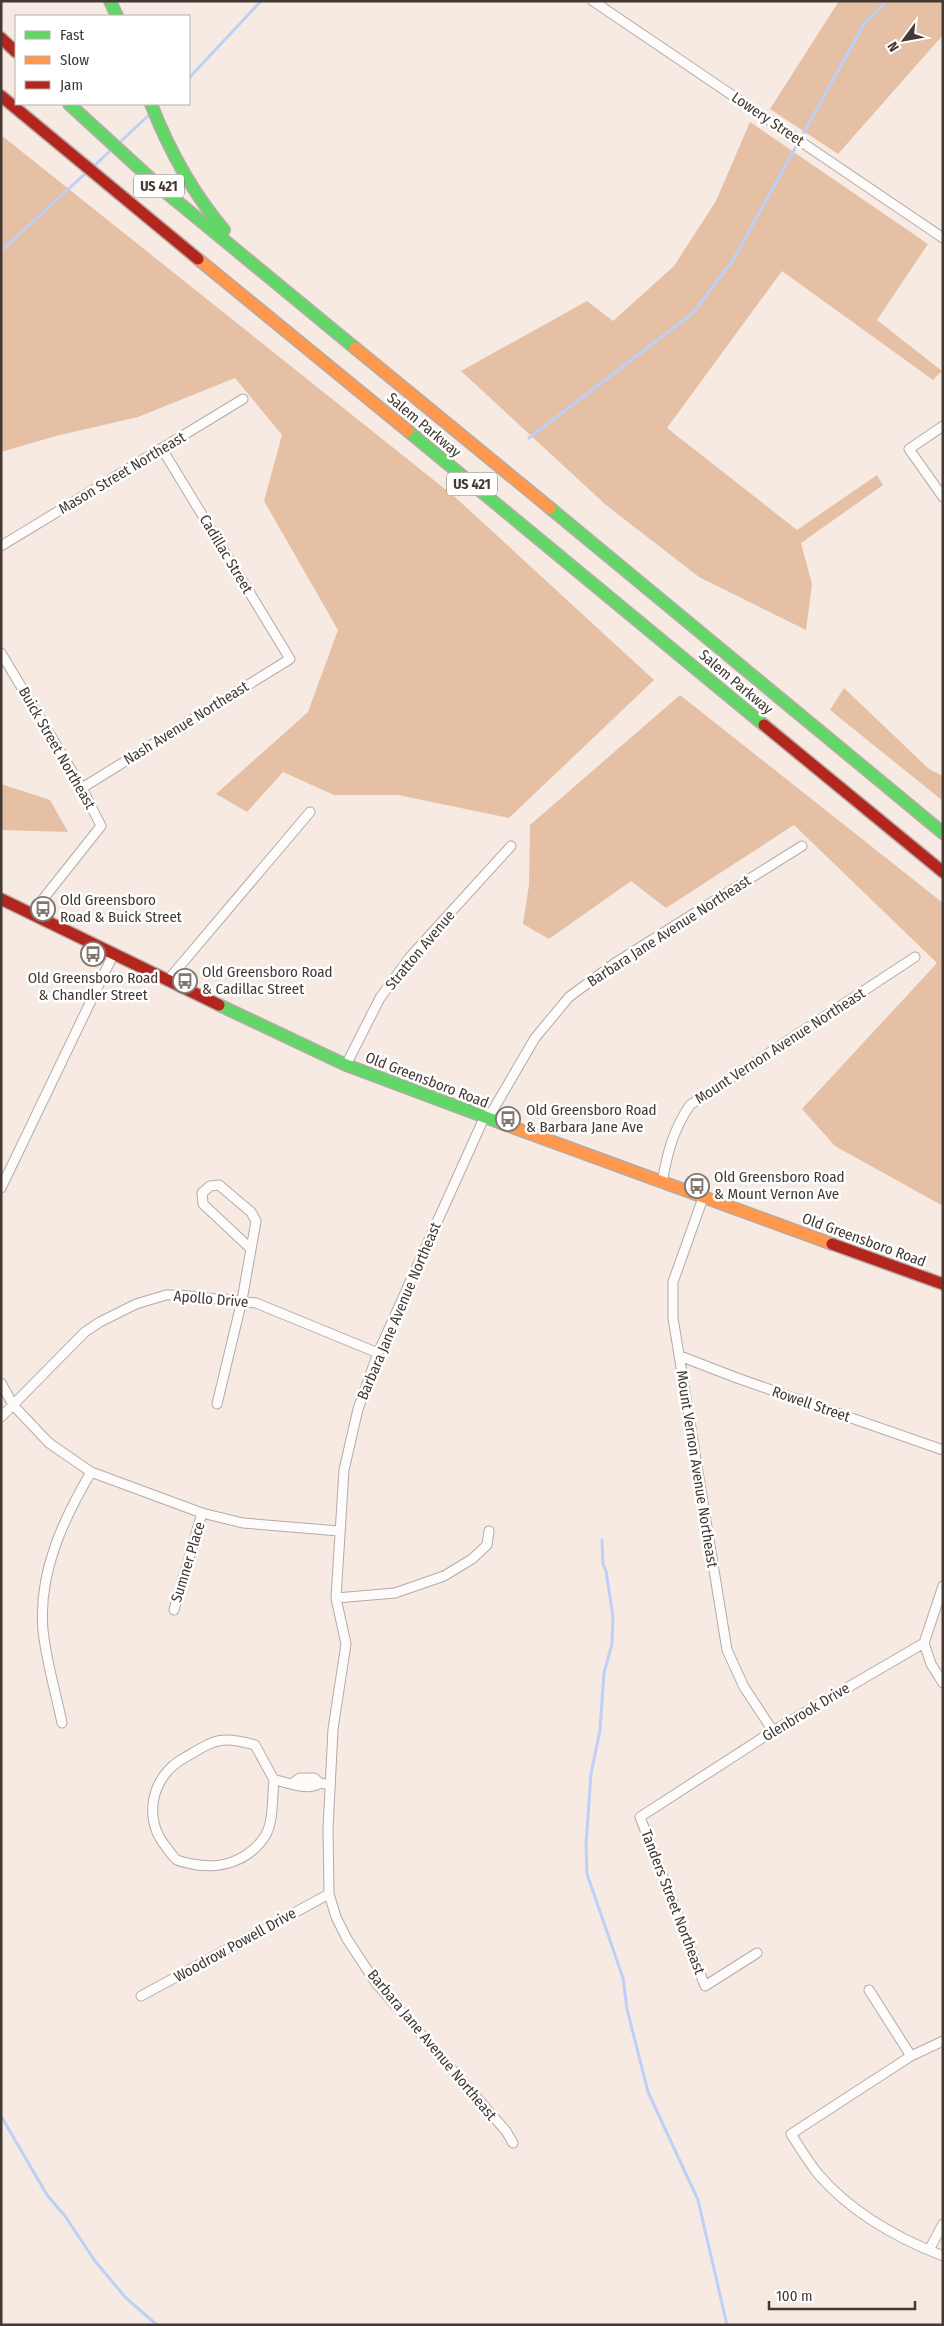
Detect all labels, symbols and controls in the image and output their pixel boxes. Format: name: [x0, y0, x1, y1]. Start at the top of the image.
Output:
legend: [15, 15, 190, 105]
north arrow: [879, 15, 929, 65]
text: Fast: [60, 26, 84, 44]
text: N: [884, 39, 903, 55]
text: Slow: [60, 51, 89, 69]
text: Jam: [60, 76, 83, 94]
street label: Lowery Street: [728, 88, 808, 150]
road number: US 421: [134, 175, 184, 198]
street label: Salem Parkway: [383, 389, 465, 461]
street label: Mason Street Northeast: [55, 428, 189, 518]
road number: US 421: [447, 472, 497, 496]
street label: Cadillac Street: [195, 511, 257, 597]
street label: Salem Parkway: [695, 646, 777, 718]
street label: Nash Avenue Northeast: [120, 677, 252, 769]
street label: Buick Street Northeast: [15, 684, 99, 812]
street label: Barbara Jane Avenue Northeast: [584, 871, 754, 991]
place label: Old Greensboro Road & Buick Street: [60, 891, 182, 926]
bus stop icon: Old Greensboro Road & Buick Street: [30, 896, 56, 922]
street label: Stratton Avenue: [381, 907, 459, 993]
bus stop icon: Old Greensboro Road & Chandler Street: [80, 941, 106, 967]
place label: Old Greensboro Road & Cadillac Street: [202, 963, 333, 998]
bus stop icon: Old Greensboro Road & Cadillac Street: [172, 968, 198, 994]
place label: Old Greensboro Road & Chandler Street: [28, 969, 158, 1004]
street label: Mount Vernon Avenue Northeast: [692, 984, 869, 1108]
street label: Old Greensboro Road: [363, 1048, 491, 1112]
place label: Old Greensboro Road & Barbara Jane Ave: [526, 1101, 657, 1136]
bus stop icon: Old Greensboro Road & Barbara Jane Ave: [495, 1106, 521, 1132]
place label: Old Greensboro Road & Mount Vernon Ave: [714, 1168, 845, 1203]
bus stop icon: Old Greensboro Road & Mount Vernon Ave: [684, 1173, 710, 1199]
street label: Old Greensboro Road: [800, 1209, 928, 1271]
street label: Barbara Jane Avenue Northeast: [353, 1219, 445, 1403]
street label: Apollo Drive: [173, 1287, 249, 1311]
street label: Mount Vernon Avenue Northeast: [673, 1369, 721, 1569]
street label: Rowell Street: [770, 1382, 853, 1426]
street label: Sumner Place: [167, 1520, 209, 1604]
street label: Glenbrook Drive: [759, 1679, 853, 1745]
street label: Tanders Street Northeast: [637, 1827, 709, 1977]
street label: Woodrow Powell Drive: [171, 1904, 299, 1986]
street label: Barbara Jane Avenue Northeast: [364, 1966, 500, 2124]
scale bar: [769, 2278, 915, 2310]
text: 100 m: [776, 2287, 813, 2305]

